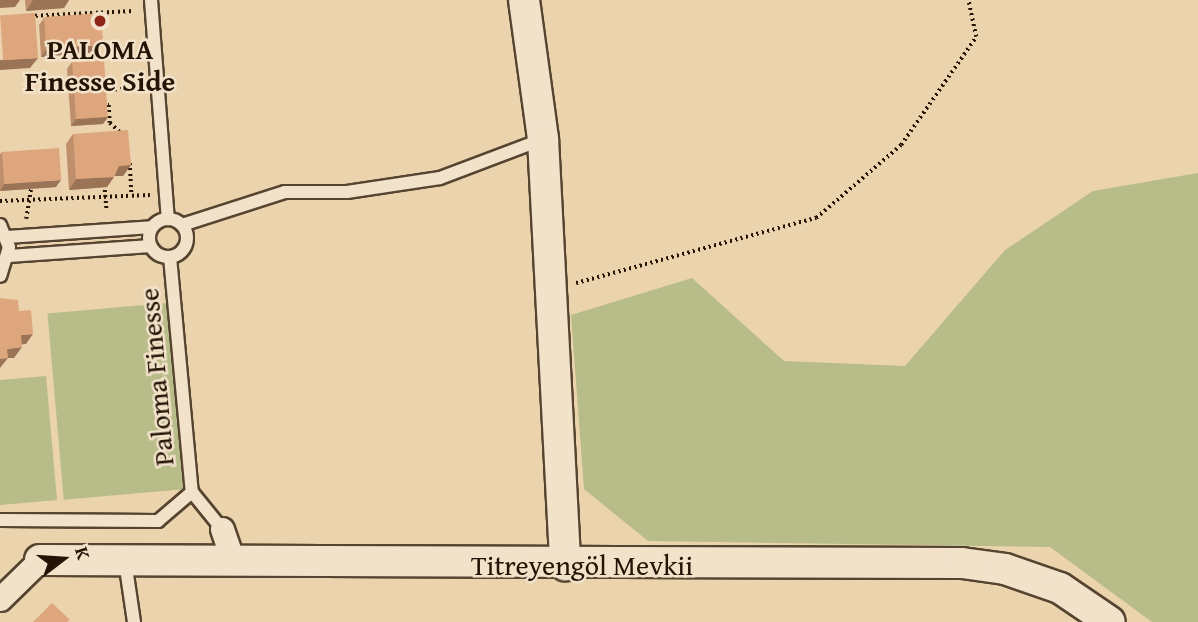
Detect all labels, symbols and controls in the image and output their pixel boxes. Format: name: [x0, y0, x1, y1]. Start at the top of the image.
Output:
marker: PALOMA Finesse Side: [92, 13, 108, 29]
place label: PALOMA Finesse Side: [25, 32, 175, 98]
street label: Paloma Finesse: [131, 287, 181, 467]
north arrow: [28, 524, 98, 594]
text: K: [68, 543, 98, 563]
street label: Titreyengöl Mevkii: [471, 548, 693, 582]

